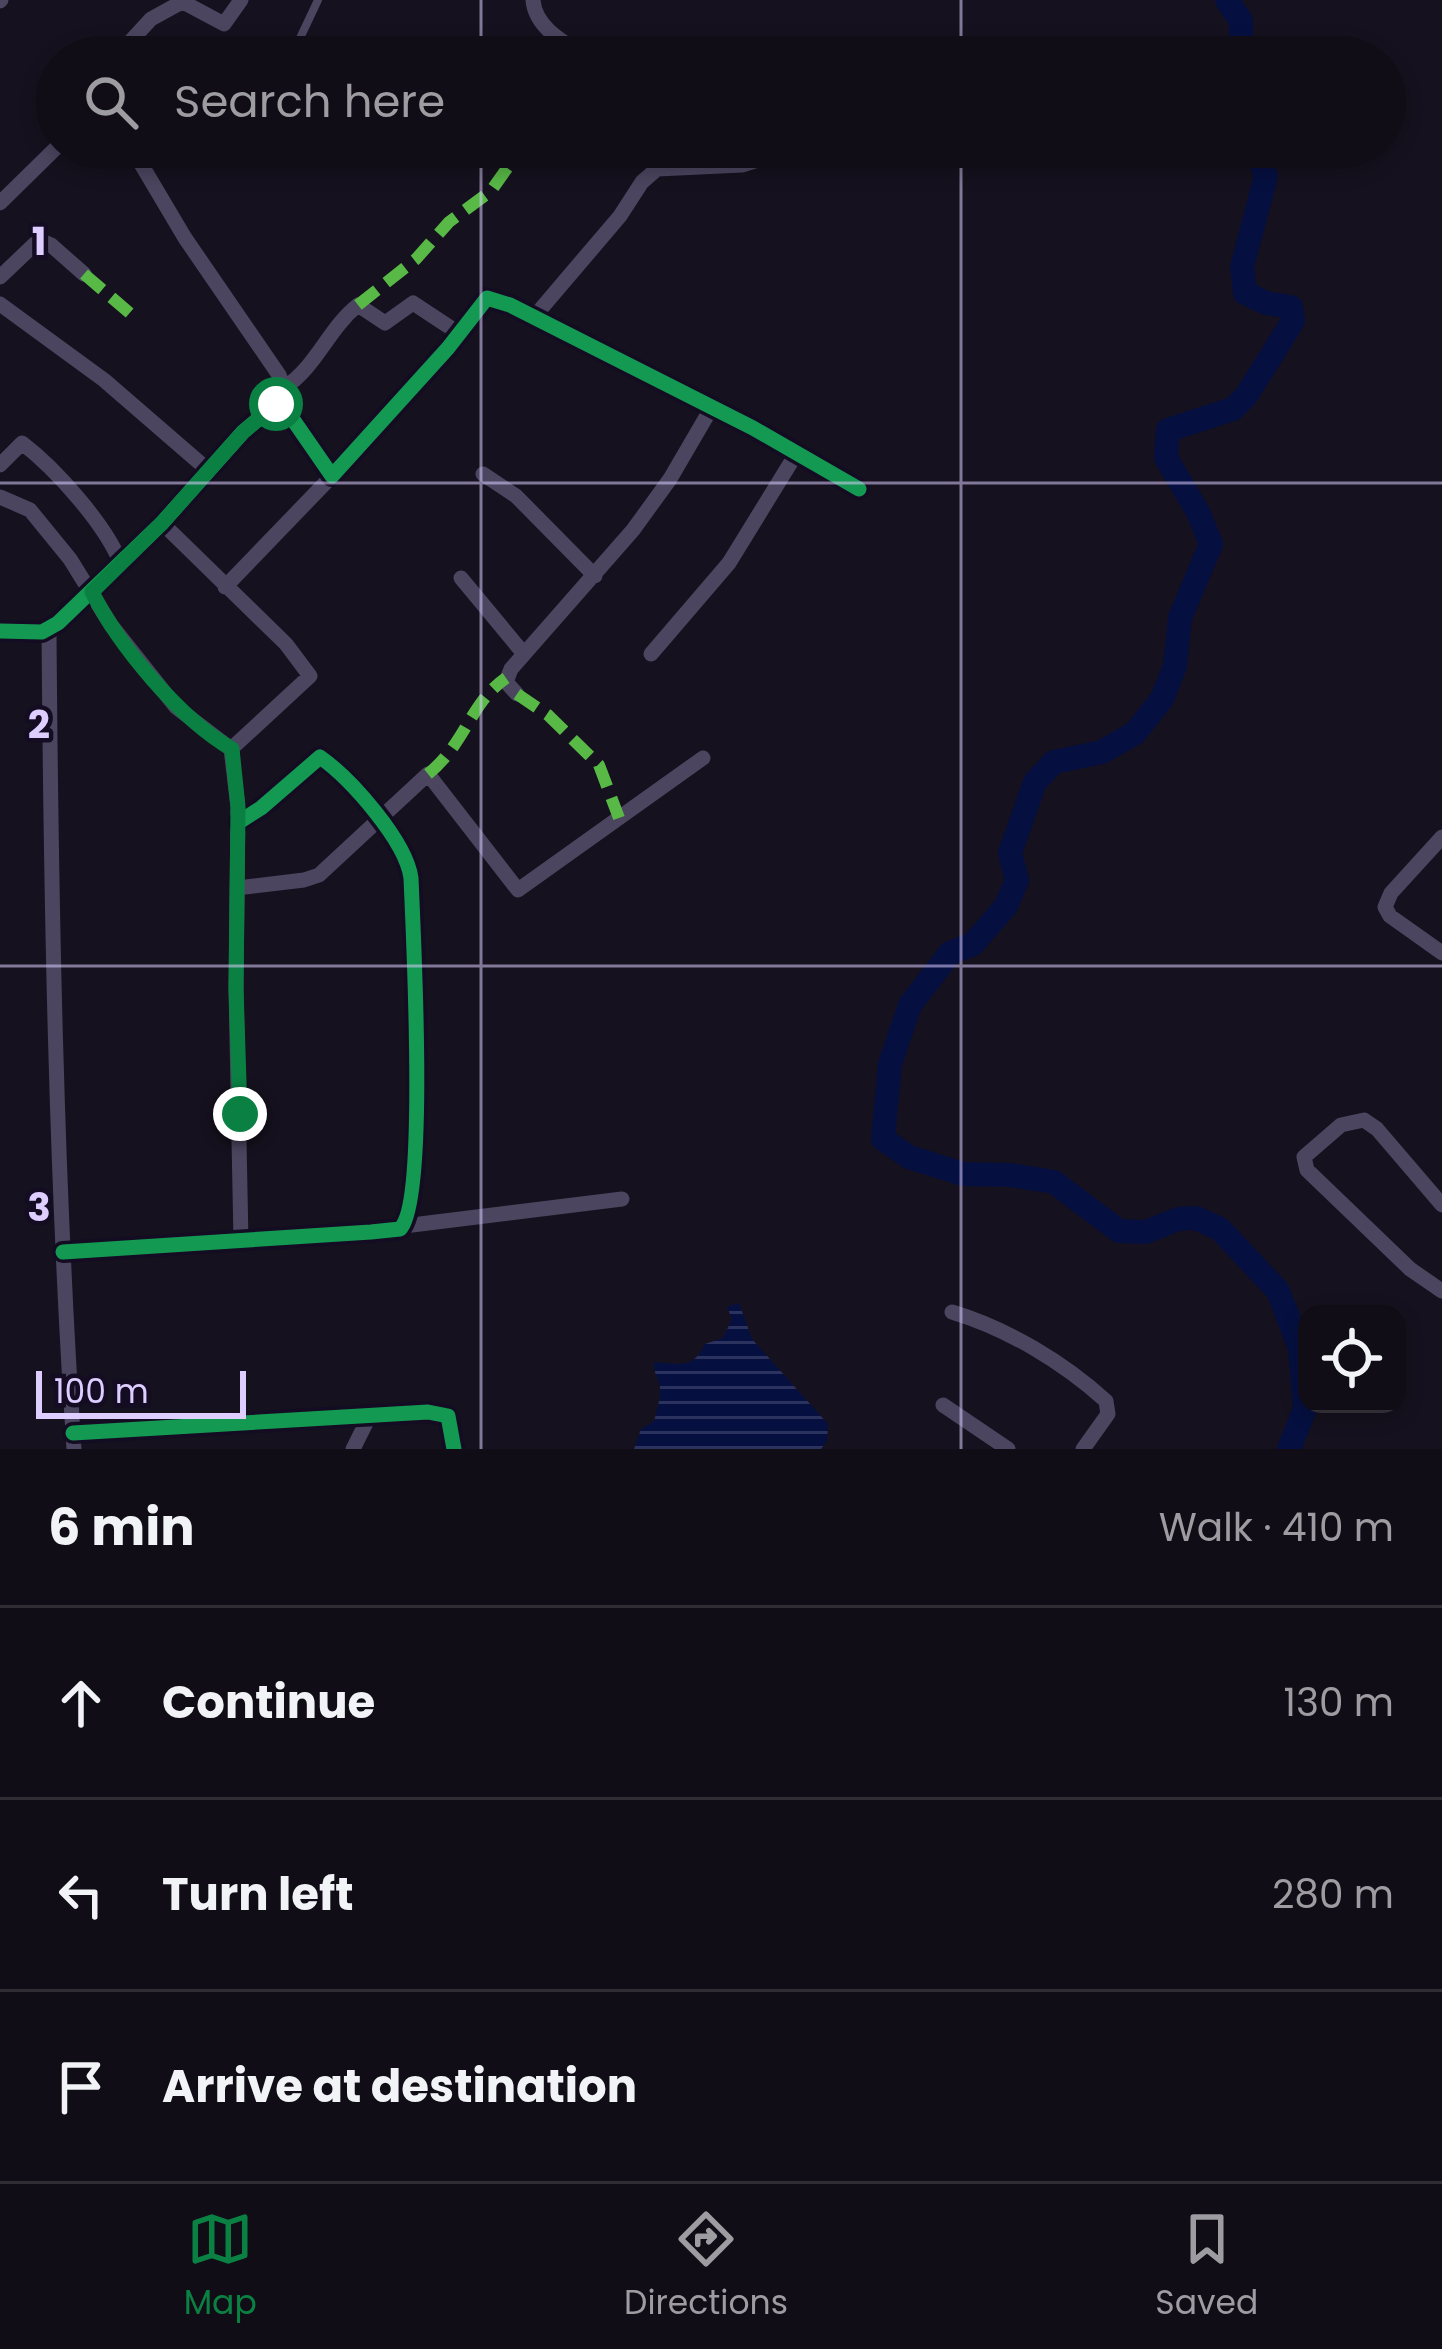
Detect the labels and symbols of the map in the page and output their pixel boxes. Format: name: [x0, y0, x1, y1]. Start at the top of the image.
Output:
text: 1: [32, 214, 46, 269]
route start: [249, 377, 303, 431]
text: 2: [28, 697, 50, 752]
route end: [213, 1087, 267, 1141]
text: 3: [27, 1180, 51, 1235]
scale bar: [36, 1365, 246, 1418]

